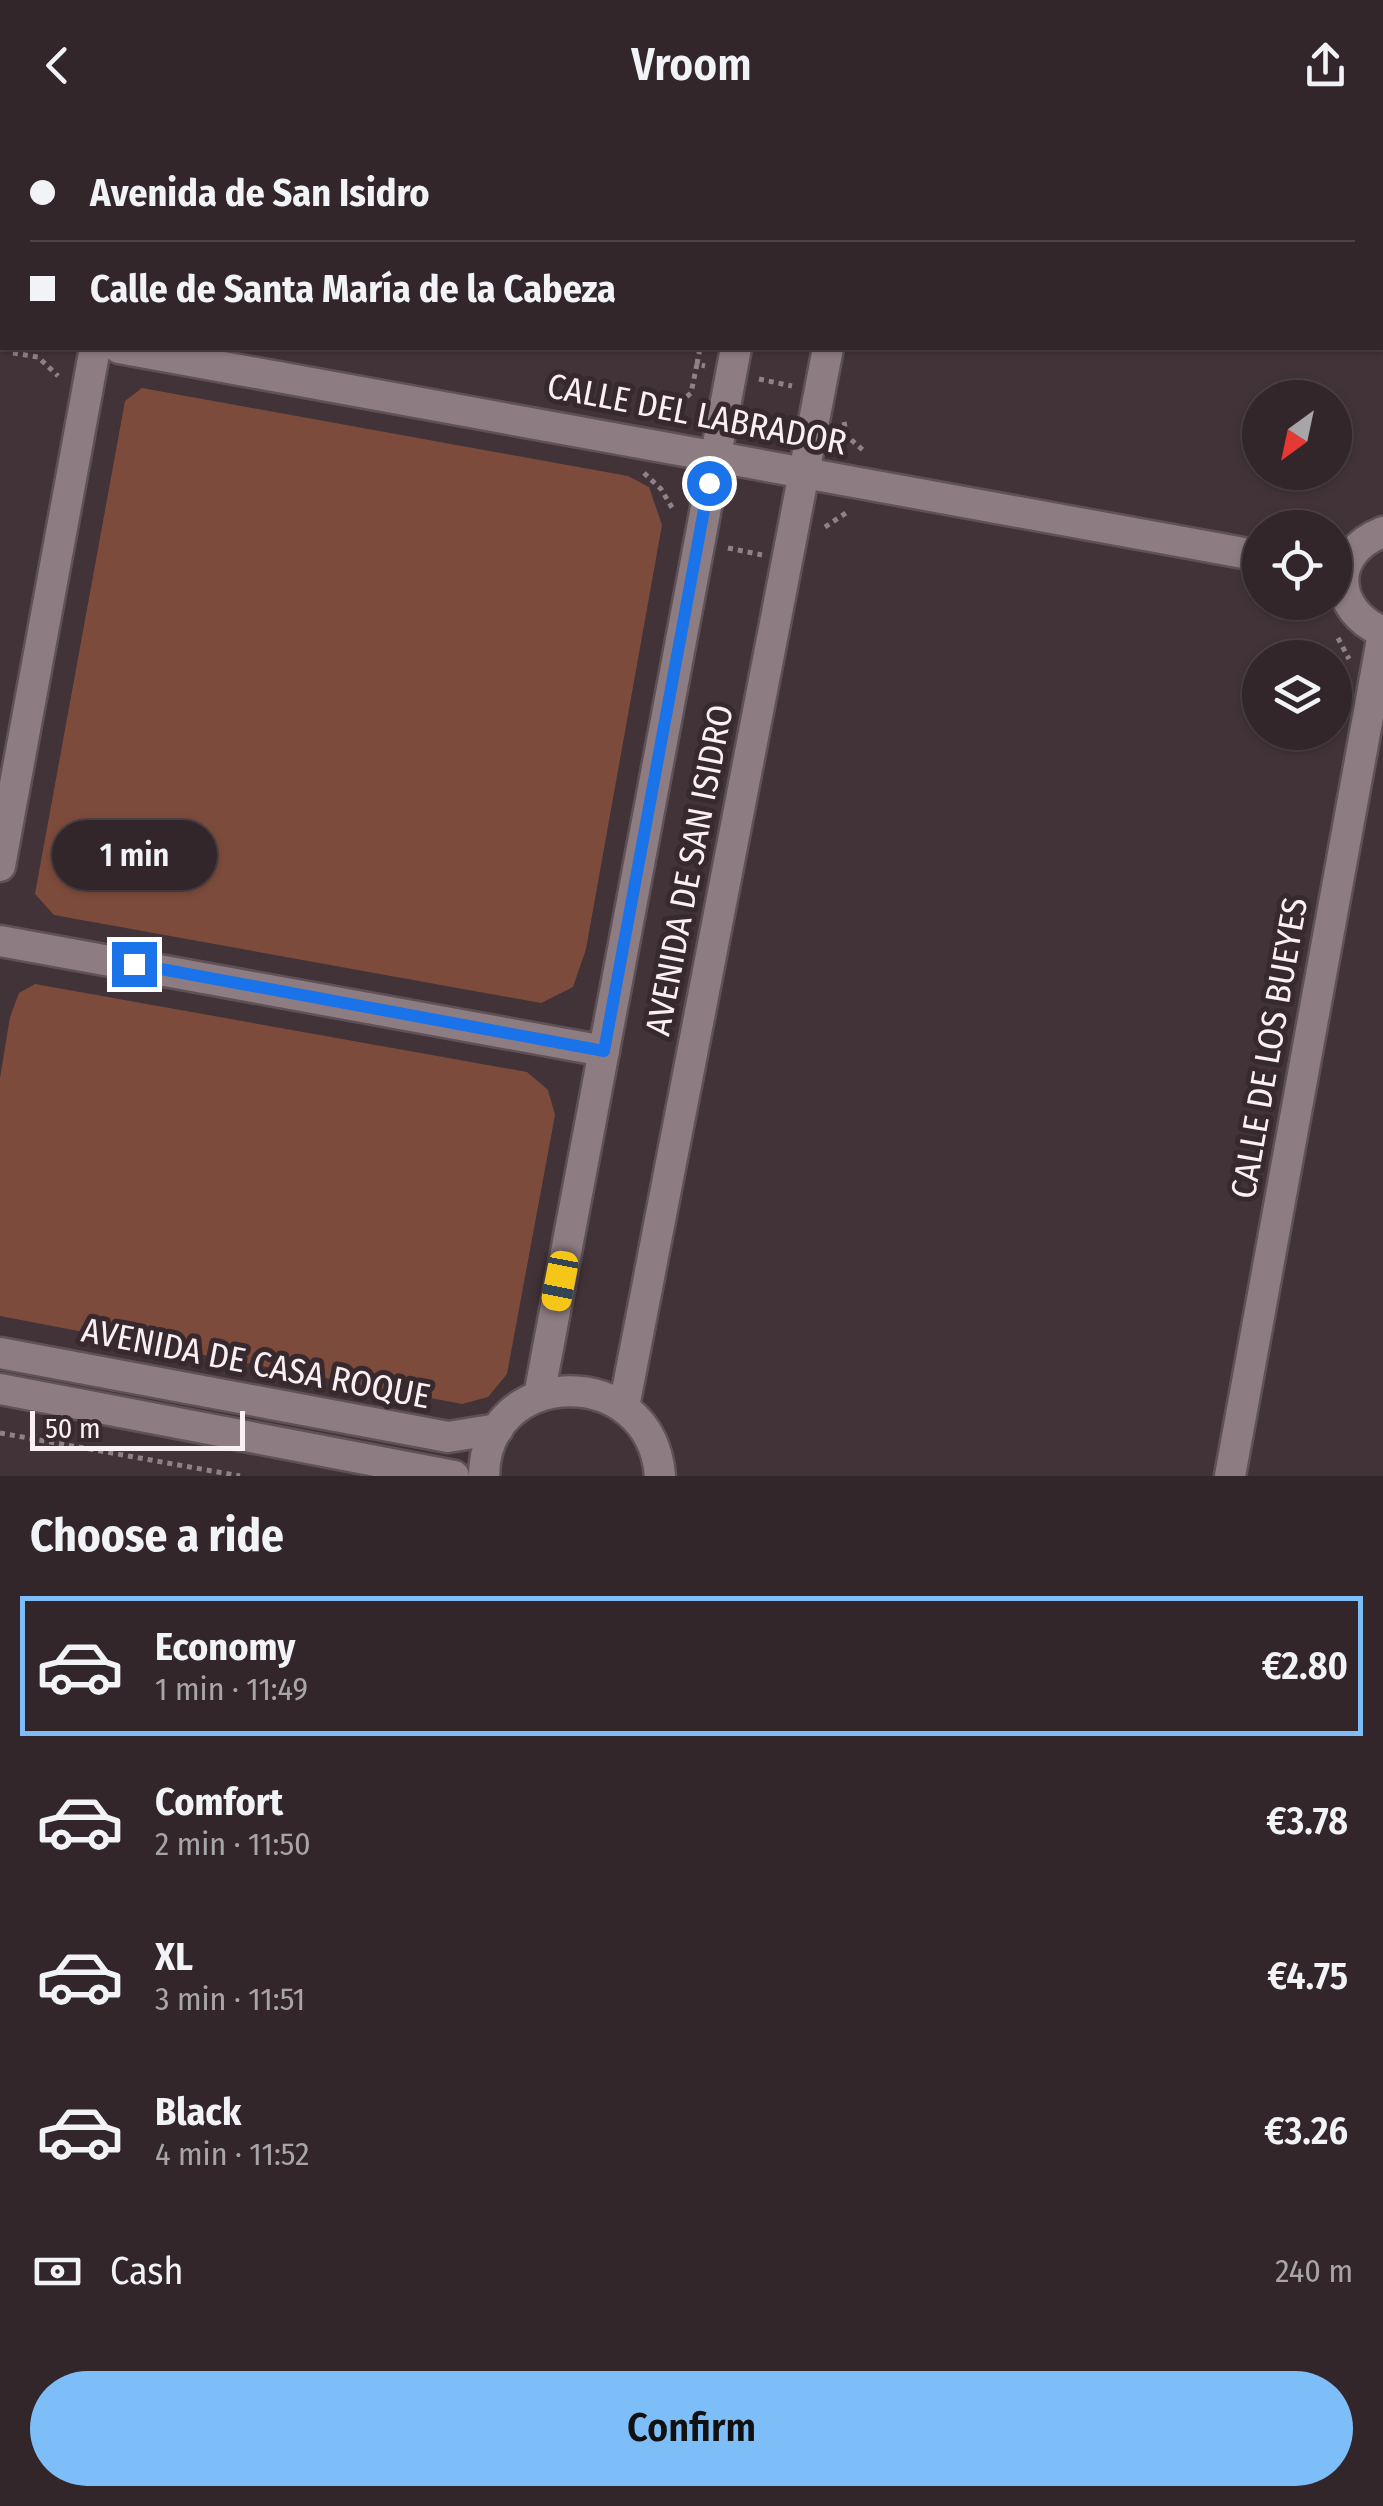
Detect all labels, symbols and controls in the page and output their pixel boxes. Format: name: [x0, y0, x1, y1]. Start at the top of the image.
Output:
icon: back: [30, 38, 85, 93]
text: Vroom: [631, 38, 752, 92]
icon: share: [1298, 38, 1353, 93]
text: Avenida de San Isidro: [90, 170, 430, 216]
text: Calle de Santa María de la Cabeza: [90, 266, 616, 312]
street label: CALLE DEL LABRADOR: [544, 364, 850, 464]
north arrow: [1242, 380, 1352, 490]
map controls: [1242, 380, 1352, 750]
route start: [687, 461, 732, 506]
button: locate: [1242, 510, 1352, 620]
button: layers: [1242, 640, 1352, 750]
street label: AVENIDA DE SAN ISIDRO: [636, 701, 742, 1039]
callout: 1 min: [52, 819, 216, 889]
text: 1 min: [100, 836, 169, 874]
street label: CALLE DE LOS BUEYES: [1222, 894, 1316, 1202]
route end: [112, 942, 157, 987]
car: [540, 1249, 580, 1313]
street label: AVENIDA DE CASA ROQUE: [78, 1309, 434, 1417]
scale bar: [30, 1406, 245, 1450]
text: 50 m: [45, 1412, 101, 1445]
text: Choose a ride: [30, 1509, 284, 1563]
icon: car: [35, 1621, 125, 1711]
text: Economy: [155, 1624, 295, 1670]
text: €2.80: [1262, 1643, 1348, 1689]
text: 1 min · 11:49: [155, 1670, 308, 1708]
icon: car: [35, 1776, 125, 1866]
text: Comfort: [155, 1779, 283, 1825]
text: €3.78: [1266, 1798, 1348, 1844]
text: 2 min · 11:50: [155, 1825, 311, 1863]
icon: car: [35, 1931, 125, 2021]
text: XL: [155, 1934, 193, 1980]
text: €4.75: [1267, 1953, 1348, 1999]
text: 3 min · 11:51: [155, 1980, 305, 2018]
icon: car: [35, 2086, 125, 2176]
text: Black: [155, 2089, 241, 2135]
text: €3.26: [1264, 2108, 1348, 2154]
text: 4 min · 11:52: [155, 2135, 309, 2173]
icon: cash: [30, 2244, 85, 2299]
text: Cash: [110, 2248, 184, 2294]
text: 240 m: [1275, 2252, 1353, 2290]
button: Confirm: [30, 2371, 1353, 2486]

